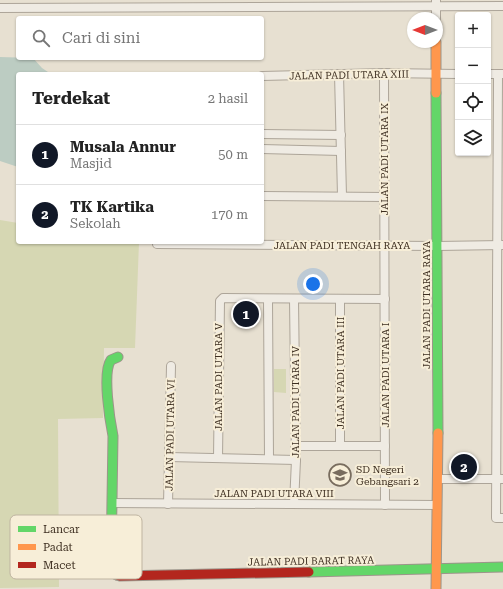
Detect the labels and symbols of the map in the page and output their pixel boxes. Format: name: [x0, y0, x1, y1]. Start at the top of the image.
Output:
north arrow: [407, 12, 443, 48]
street label: JALAN PADI UTARA XIII: [289, 68, 409, 82]
street label: JALAN PADI UTARA IX: [379, 102, 390, 215]
street label: JALAN PADI TENGAH RAYA: [274, 240, 410, 251]
street label: JALAN PADI UTARA RAYA: [421, 241, 432, 369]
your location: [303, 274, 323, 294]
pin: 1: [233, 299, 259, 329]
street label: JALAN PADI UTARA III: [335, 317, 346, 429]
street label: JALAN PADI UTARA I: [380, 322, 391, 427]
street label: JALAN PADI UTARA V: [213, 323, 224, 431]
street label: JALAN PADI UTARA IV: [290, 346, 301, 458]
street label: JALAN PADI UTARA VI: [164, 379, 176, 491]
pin: 2: [451, 452, 477, 482]
school or university icon: SD Negeri Gebangsari 2: [327, 462, 353, 488]
place label: SD Negeri Gebangsari 2: [356, 464, 419, 487]
street label: JALAN PADI UTARA VIII: [214, 488, 334, 499]
legend: [10, 515, 142, 579]
text: Lancar: [43, 523, 80, 536]
text: Padat: [43, 541, 73, 554]
street label: JALAN PADI BARAT RAYA: [248, 554, 374, 568]
text: Macet: [43, 559, 76, 572]

